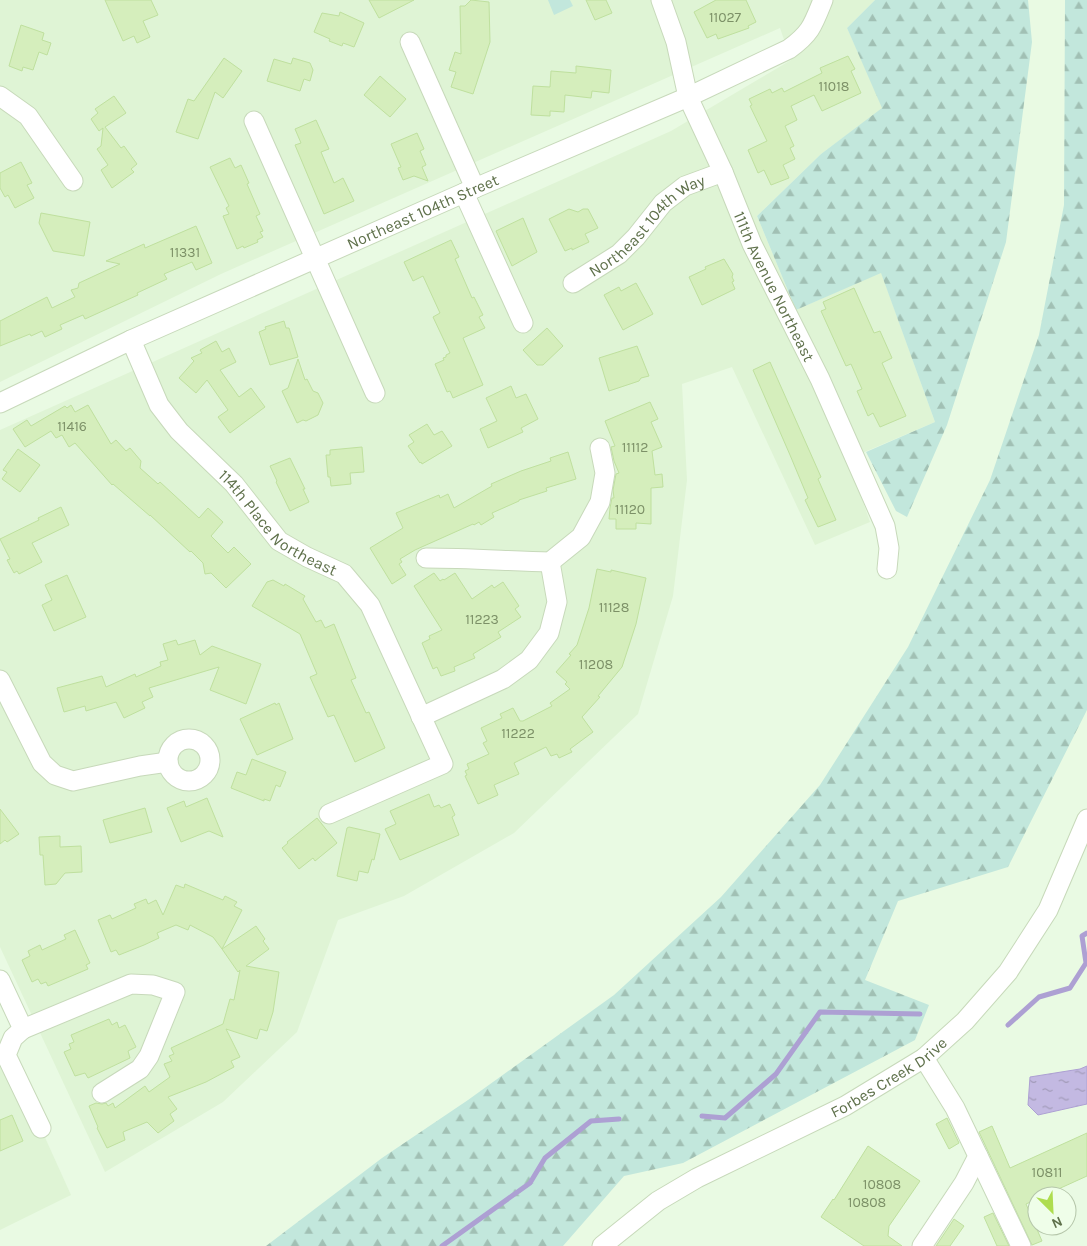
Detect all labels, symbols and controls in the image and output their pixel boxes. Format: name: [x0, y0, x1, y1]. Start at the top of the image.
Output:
house number: 11027: [709, 9, 742, 26]
house number: 11018: [819, 78, 849, 95]
street label: Northeast 104th Street: [344, 170, 501, 253]
street label: Northeast 104th Way: [585, 170, 708, 280]
street label: 111th Avenue Northeast: [730, 208, 819, 364]
house number: 11331: [170, 244, 200, 261]
house number: 11416: [57, 418, 87, 435]
house number: 11112: [622, 439, 648, 456]
street label: 114th Place Northeast: [215, 465, 340, 579]
house number: 11120: [615, 501, 645, 518]
house number: 11128: [599, 599, 629, 616]
house number: 11223: [465, 611, 499, 628]
house number: 11208: [579, 656, 613, 673]
house number: 11222: [501, 725, 535, 742]
street label: Forbes Creek Drive: [827, 1033, 951, 1121]
house number: 10811: [1032, 1164, 1062, 1181]
house number: 10808: [863, 1176, 901, 1193]
north arrow: [1027, 1186, 1077, 1236]
house number: 10808: [848, 1194, 886, 1211]
text: N: [1049, 1213, 1065, 1232]

